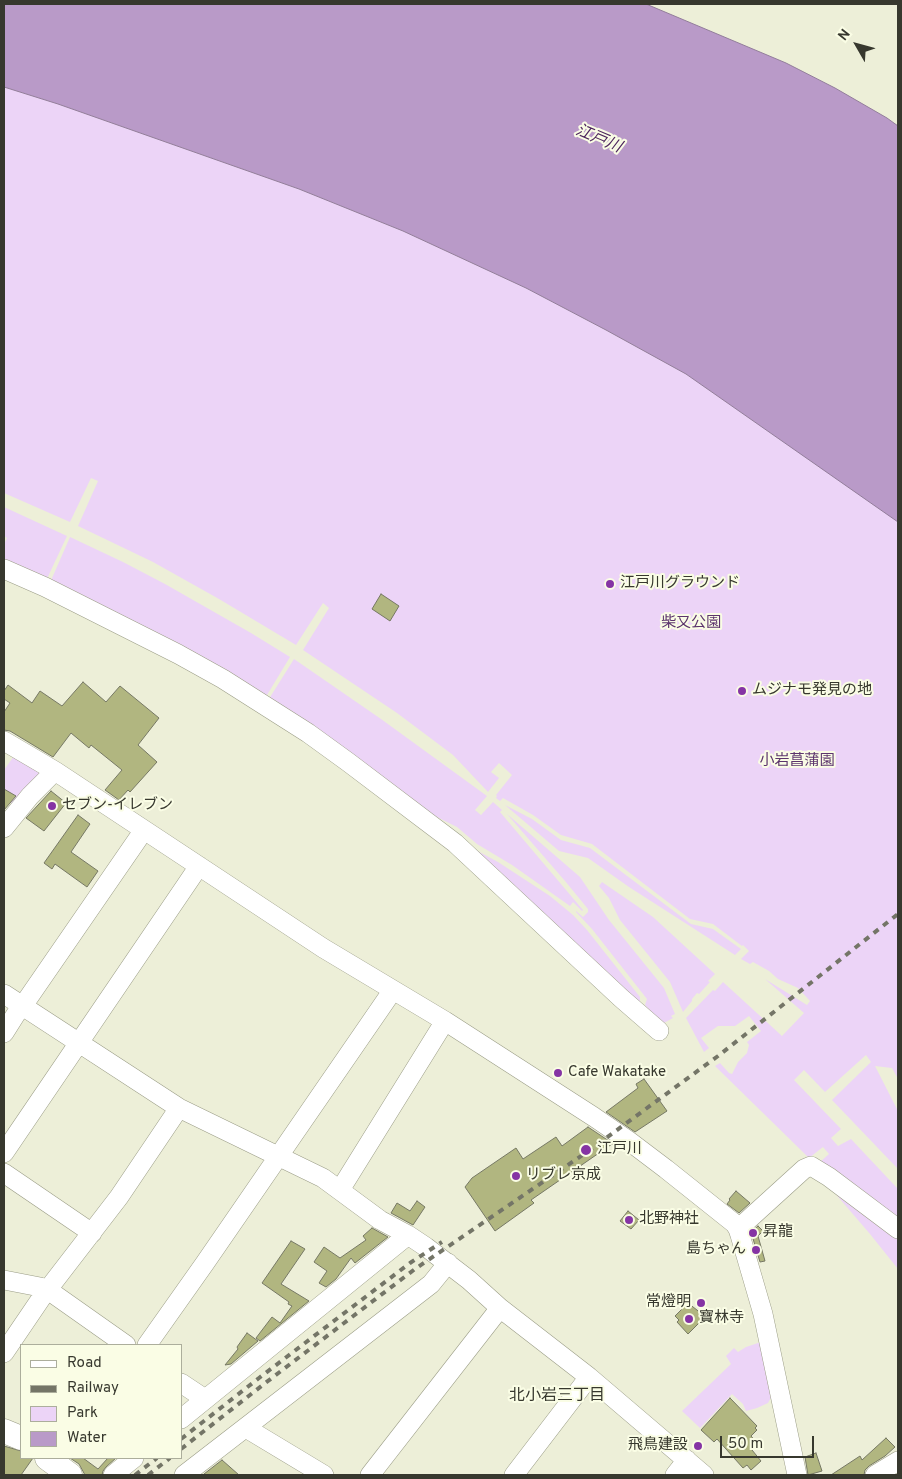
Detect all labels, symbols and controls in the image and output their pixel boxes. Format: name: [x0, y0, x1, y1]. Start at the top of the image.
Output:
north arrow: [832, 20, 882, 70]
text: N: [835, 26, 855, 45]
water label: 江戸川: [572, 122, 624, 158]
place label: 江戸川グラウンド: [620, 575, 740, 593]
marker: 江戸川グラウンド: [604, 578, 616, 590]
park label: 柴又公園: [661, 615, 721, 633]
place label: ムジナモ発見の地: [752, 682, 872, 700]
marker: ムジナモ発見の地: [736, 685, 748, 697]
park label: 小岩菖蒲園: [760, 753, 834, 771]
place label: セブン-イレブン: [62, 797, 173, 815]
marker: セブン-イレブン: [46, 800, 58, 812]
place label: Cafe Wakatake: [568, 1064, 666, 1082]
marker: Cafe Wakatake: [552, 1067, 564, 1079]
place label: 江戸川: [597, 1141, 642, 1159]
marker: 江戸川: [579, 1143, 593, 1157]
place label: リブレ京成: [526, 1167, 601, 1185]
marker: リブレ京成: [510, 1170, 522, 1182]
place label: 北野神社: [639, 1211, 699, 1229]
marker: 北野神社: [623, 1214, 635, 1226]
place label: 昇龍: [763, 1224, 793, 1242]
marker: 昇龍: [747, 1227, 759, 1239]
place label: 島ちゃん: [686, 1241, 746, 1259]
marker: 島ちゃん: [750, 1244, 762, 1256]
place label: 常燈明: [646, 1294, 691, 1312]
marker: 常燈明: [695, 1297, 707, 1309]
place label: 寶林寺: [699, 1310, 744, 1328]
marker: 寶林寺: [683, 1313, 695, 1325]
legend: [20, 1344, 182, 1459]
text: Road: [67, 1354, 102, 1373]
text: Railway: [67, 1379, 119, 1398]
district label: 北小岩三丁目: [509, 1387, 605, 1407]
text: Park: [67, 1404, 98, 1423]
scale bar: [722, 1426, 816, 1458]
text: Water: [67, 1429, 106, 1448]
text: 50 m: [728, 1435, 763, 1454]
place label: 飛鳥建設: [628, 1437, 688, 1455]
marker: 飛鳥建設: [692, 1440, 704, 1452]

